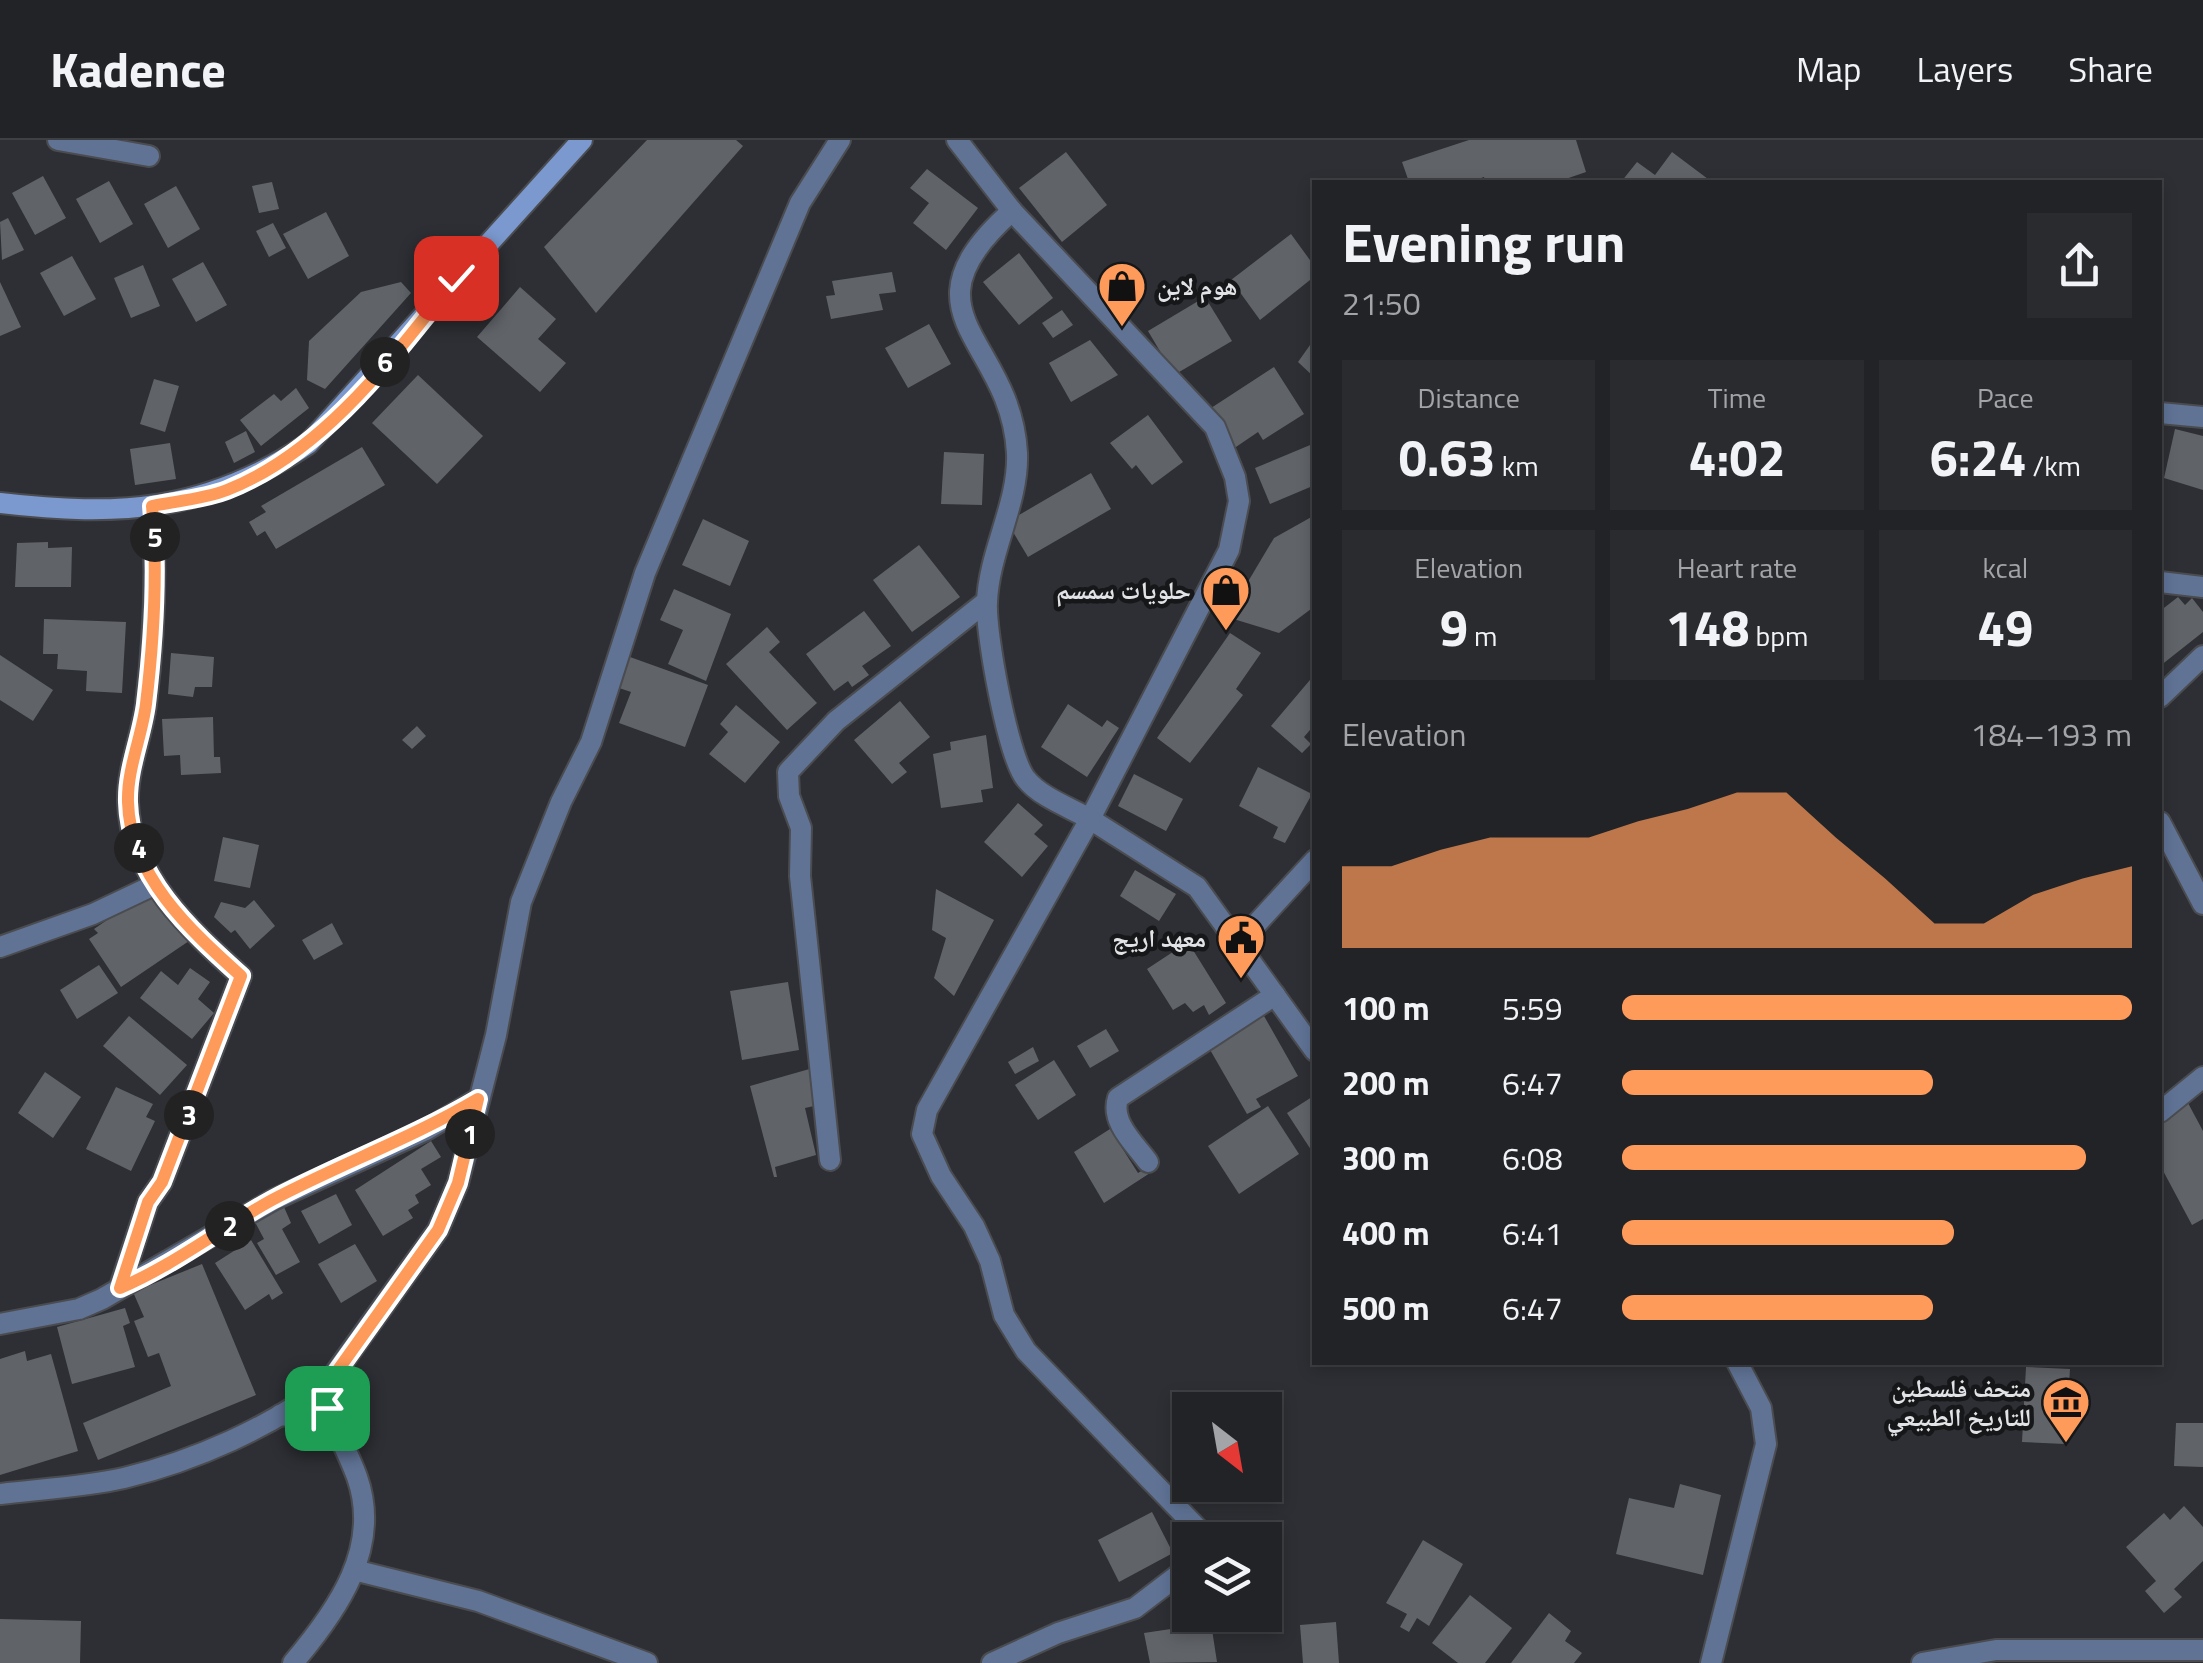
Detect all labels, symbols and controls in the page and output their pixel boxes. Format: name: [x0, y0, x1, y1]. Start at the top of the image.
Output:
text: Kadence: [50, 33, 226, 106]
text: Map: [1796, 42, 1861, 96]
text: Layers: [1916, 42, 2013, 96]
text: Share: [2068, 42, 2153, 96]
text: Evening run: [1342, 200, 1625, 283]
button: share: [2027, 213, 2132, 318]
pin: [414, 236, 499, 321]
icon: check: [429, 251, 484, 306]
shop icon: هوم لاين: [1096, 260, 1148, 328]
place label: هوم لاين: [1157, 267, 1237, 305]
text: 21:50: [1342, 279, 1421, 327]
pin: 6: [360, 337, 410, 387]
text: 6: [377, 340, 393, 383]
text: Distance: [1418, 376, 1520, 419]
text: Time: [1708, 376, 1766, 419]
text: Pace: [1977, 376, 2034, 419]
text: 0.63: [1399, 419, 1496, 495]
text: 4:02: [1689, 419, 1785, 495]
text: 6:24: [1930, 419, 2026, 495]
text: km: [1496, 444, 1539, 487]
text: /km: [2026, 444, 2081, 487]
pin: 5: [130, 512, 180, 562]
text: 5: [147, 515, 163, 558]
text: Elevation: [1414, 546, 1523, 589]
text: Heart rate: [1677, 546, 1797, 589]
text: kcal: [1982, 546, 2028, 589]
shop icon: حلويات سمسم: [1200, 564, 1252, 632]
place label: حلويات سمسم: [1056, 571, 1191, 609]
text: 9: [1440, 589, 1468, 665]
text: 148: [1665, 589, 1749, 665]
text: 49: [1977, 589, 2033, 665]
text: m: [1468, 614, 1497, 657]
text: bpm: [1749, 614, 1809, 657]
text: Elevation: [1342, 710, 1466, 758]
text: 184–193 m: [1970, 710, 2132, 758]
pin: 4: [114, 823, 164, 873]
text: 4: [131, 826, 147, 869]
public building icon: معهد اريج: [1215, 912, 1267, 980]
place label: معهد اريج: [1112, 919, 1206, 957]
text: 100 m: [1342, 984, 1430, 1032]
text: 5:59: [1502, 984, 1563, 1032]
text: 200 m: [1342, 1059, 1430, 1107]
text: 6:47: [1502, 1059, 1563, 1107]
pin: 3: [164, 1090, 214, 1140]
text: 3: [181, 1093, 197, 1136]
pin: 1: [445, 1109, 495, 1159]
text: 1: [462, 1112, 478, 1155]
text: 300 m: [1342, 1134, 1430, 1182]
text: 6:08: [1502, 1134, 1563, 1182]
pin: 2: [205, 1201, 255, 1251]
text: 2: [222, 1204, 238, 1247]
text: 400 m: [1342, 1209, 1430, 1257]
text: 6:41: [1502, 1209, 1563, 1257]
text: 500 m: [1342, 1284, 1430, 1332]
text: 6:47: [1502, 1284, 1563, 1332]
pin: [285, 1366, 370, 1451]
place label: متحف فلسطين للتاريخ الطبيعي: [1887, 1369, 2031, 1437]
museum icon: متحف فلسطين للتاريخ الطبيعي: [2040, 1376, 2092, 1444]
icon: arrive: [300, 1381, 355, 1436]
north arrow: [1172, 1392, 1282, 1502]
map controls: [1172, 1392, 1282, 1632]
button: layers: [1172, 1522, 1282, 1632]

